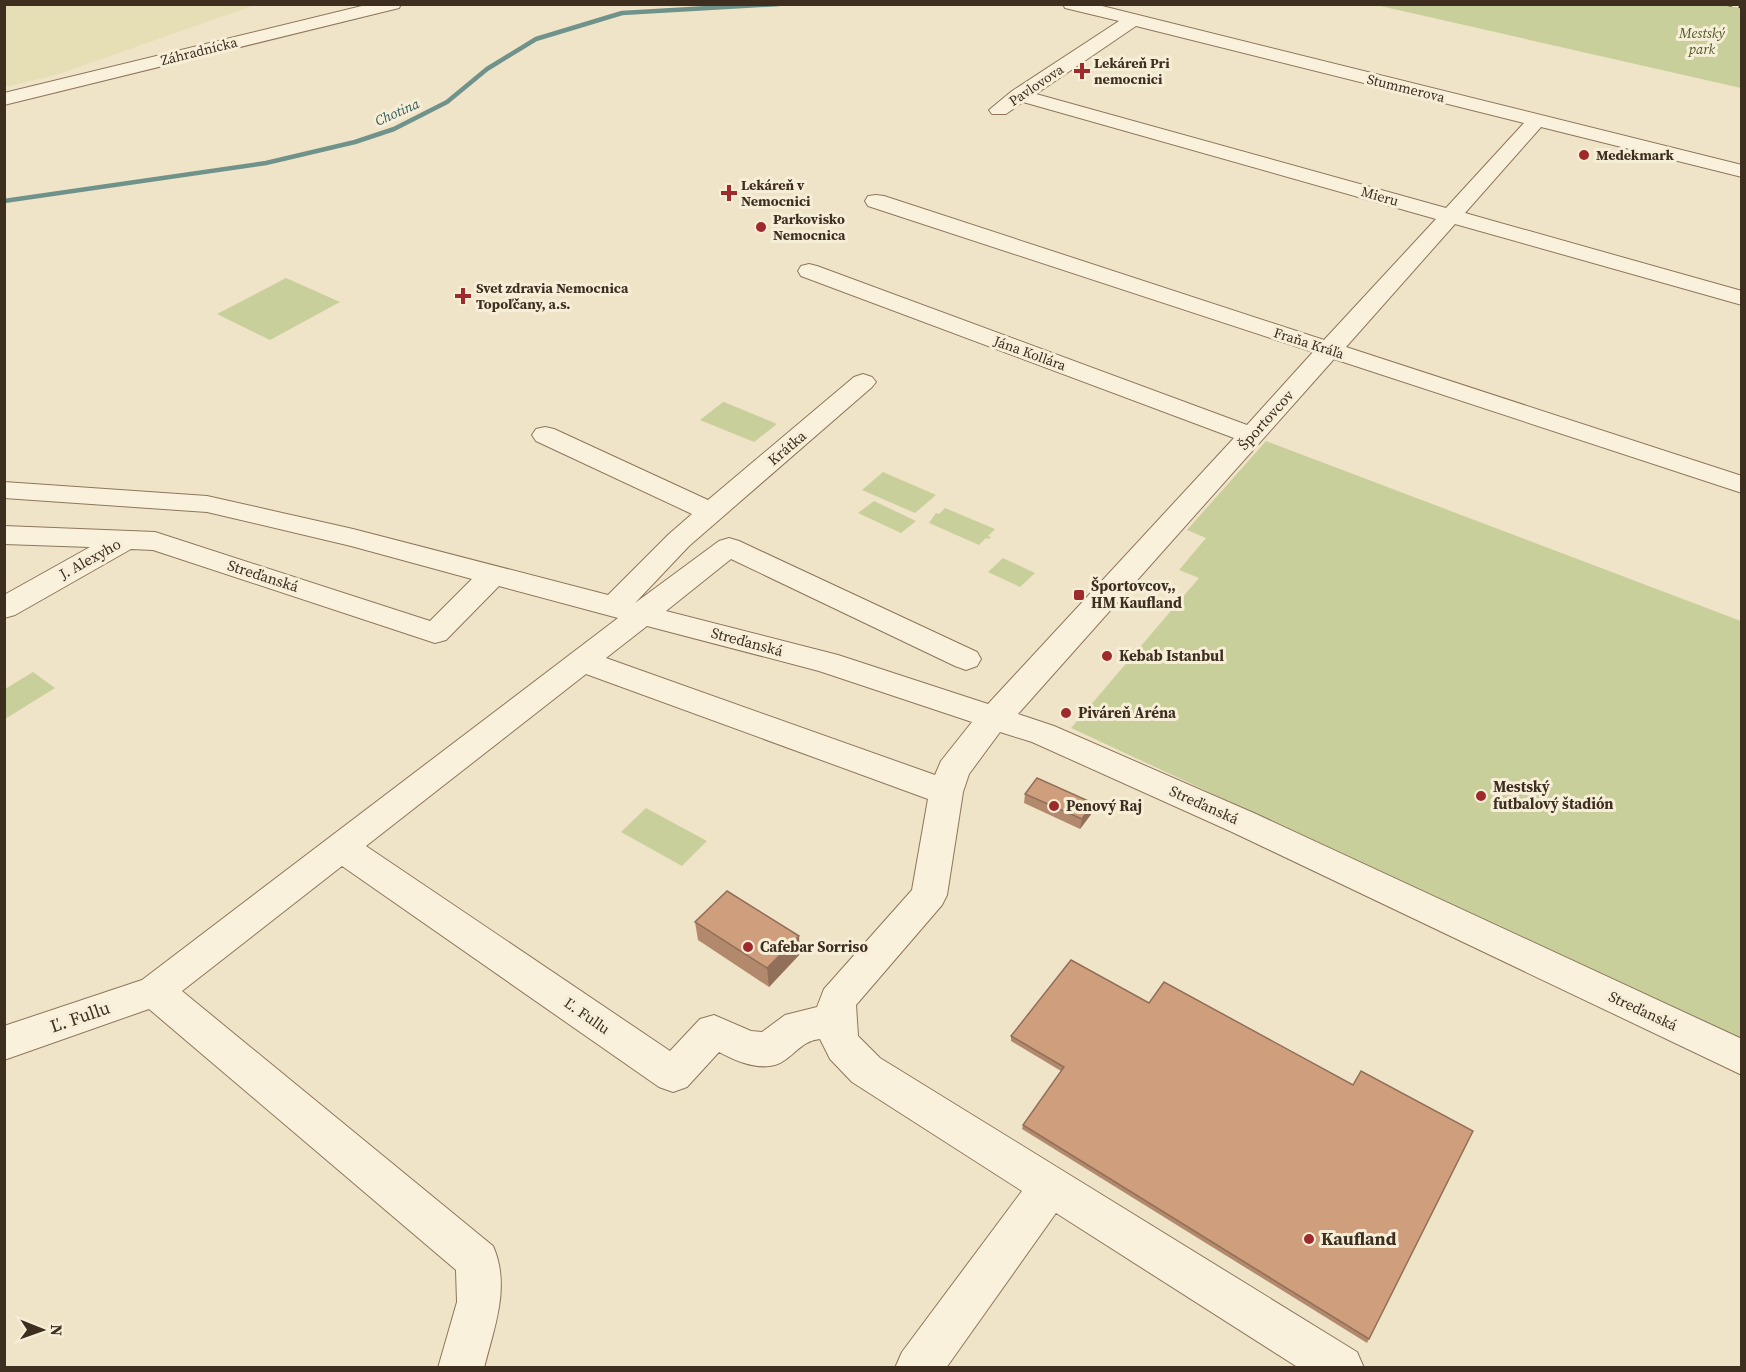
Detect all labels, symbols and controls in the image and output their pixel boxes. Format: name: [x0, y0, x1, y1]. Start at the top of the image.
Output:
park label: Mestský park: [1678, 23, 1725, 59]
street label: Záhradnícka: [159, 32, 240, 70]
place label: Lekáreň Pri nemocnici: [1094, 53, 1170, 89]
street label: Pavlovova: [1005, 59, 1068, 111]
marker: Lekáreň Pri nemocnici: [1075, 64, 1089, 78]
street label: Stummerova: [1365, 69, 1448, 108]
water label: Chotina: [372, 93, 423, 131]
place label: Medekmark: [1596, 145, 1674, 165]
marker: Medekmark: [1577, 148, 1591, 162]
place label: Lekáreň v Nemocnici: [741, 175, 811, 211]
street label: Mieru: [1359, 181, 1401, 211]
marker: Lekáreň v Nemocnici: [722, 186, 736, 200]
place label: Parkovisko Nemocnica: [773, 209, 846, 245]
marker: Parkovisko Nemocnica: [754, 220, 768, 234]
place label: Svet zdravia Nemocnica Topoľčany, a.s.: [476, 278, 629, 314]
marker: Svet zdravia Nemocnica Topoľčany, a.s.: [454, 287, 472, 305]
street label: Fraňa Kráľa: [1271, 322, 1348, 364]
street label: Jána Kollára: [990, 330, 1070, 376]
street label: Športovcov: [1233, 385, 1299, 454]
street label: Krátka: [763, 425, 811, 470]
street label: J. Alexyho: [54, 533, 124, 585]
street label: Streďanská: [225, 554, 302, 597]
place label: Športovcov,, HM Kaufland: [1091, 575, 1182, 613]
marker: Športovcov,, HM Kaufland: [1072, 588, 1086, 602]
street label: Streďanská: [709, 622, 786, 661]
place label: Kebab Istanbul: [1119, 645, 1224, 666]
marker: Kebab Istanbul: [1100, 649, 1114, 663]
place label: Piváreň Aréna: [1078, 702, 1177, 723]
marker: Piváreň Aréna: [1059, 706, 1073, 720]
place label: Mestský futbalový štadión: [1493, 776, 1614, 814]
street label: Streďanská: [1166, 780, 1242, 829]
marker: Mestský futbalový štadión: [1474, 789, 1488, 803]
place label: Penový Raj: [1066, 795, 1142, 816]
marker: Penový Raj: [1047, 799, 1061, 813]
place label: Cafebar Sorriso: [760, 936, 868, 957]
marker: Cafebar Sorriso: [741, 940, 755, 954]
street label: Streďanská: [1605, 985, 1681, 1036]
street label: Ľ. Fullu: [560, 992, 615, 1039]
street label: Ľ. Fullu: [47, 995, 113, 1038]
place label: Kaufland: [1321, 1226, 1397, 1251]
marker: Kaufland: [1302, 1232, 1316, 1246]
north arrow: [12, 1300, 72, 1360]
text: N: [46, 1324, 68, 1337]

